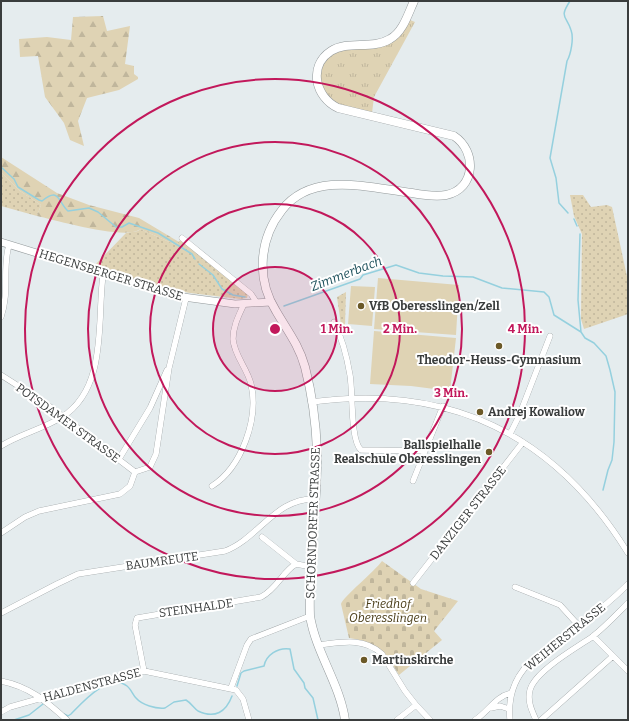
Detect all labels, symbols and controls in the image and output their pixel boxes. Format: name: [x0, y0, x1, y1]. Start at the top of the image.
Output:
street label: HEGENSBERGER STRASSE: [37, 246, 185, 304]
water label: Zimmerbach: [308, 253, 384, 294]
place label: VfB Oberesslingen/Zell: [369, 299, 500, 313]
marker: VfB Oberesslingen/Zell: [356, 301, 366, 311]
centre of rings: [268, 322, 282, 336]
text: 1 Min.: [321, 322, 353, 336]
text: 2 Min.: [383, 322, 417, 336]
text: 4 Min.: [508, 322, 542, 336]
marker: Theodor-Heuss-Gymnasium: [494, 341, 504, 351]
place label: Theodor-Heuss-Gymnasium: [417, 353, 582, 367]
street label: POTSDAMER STRASSE: [13, 380, 123, 466]
text: 3 Min.: [434, 386, 468, 400]
place label: Andrej Kowaliow: [488, 405, 586, 420]
marker: Andrej Kowaliow: [475, 407, 485, 417]
place label: Ballspielhalle Realschule Oberesslingen: [334, 438, 481, 466]
street label: SCHORNDORFER STRASSE: [303, 447, 323, 599]
marker: Ballspielhalle Realschule Oberesslingen: [484, 447, 494, 457]
street label: DANZIGER STRASSE: [427, 463, 509, 563]
street label: BAUMREUTE: [125, 549, 199, 573]
street label: STEINHALDE: [158, 596, 234, 620]
park label: Friedhof Oberesslingen: [349, 597, 427, 625]
street label: WEIHERSTRASSE: [522, 600, 608, 674]
place label: Martinskirche: [372, 653, 454, 667]
marker: Martinskirche: [359, 655, 369, 665]
street label: HALDENSTRASSE: [42, 665, 142, 705]

